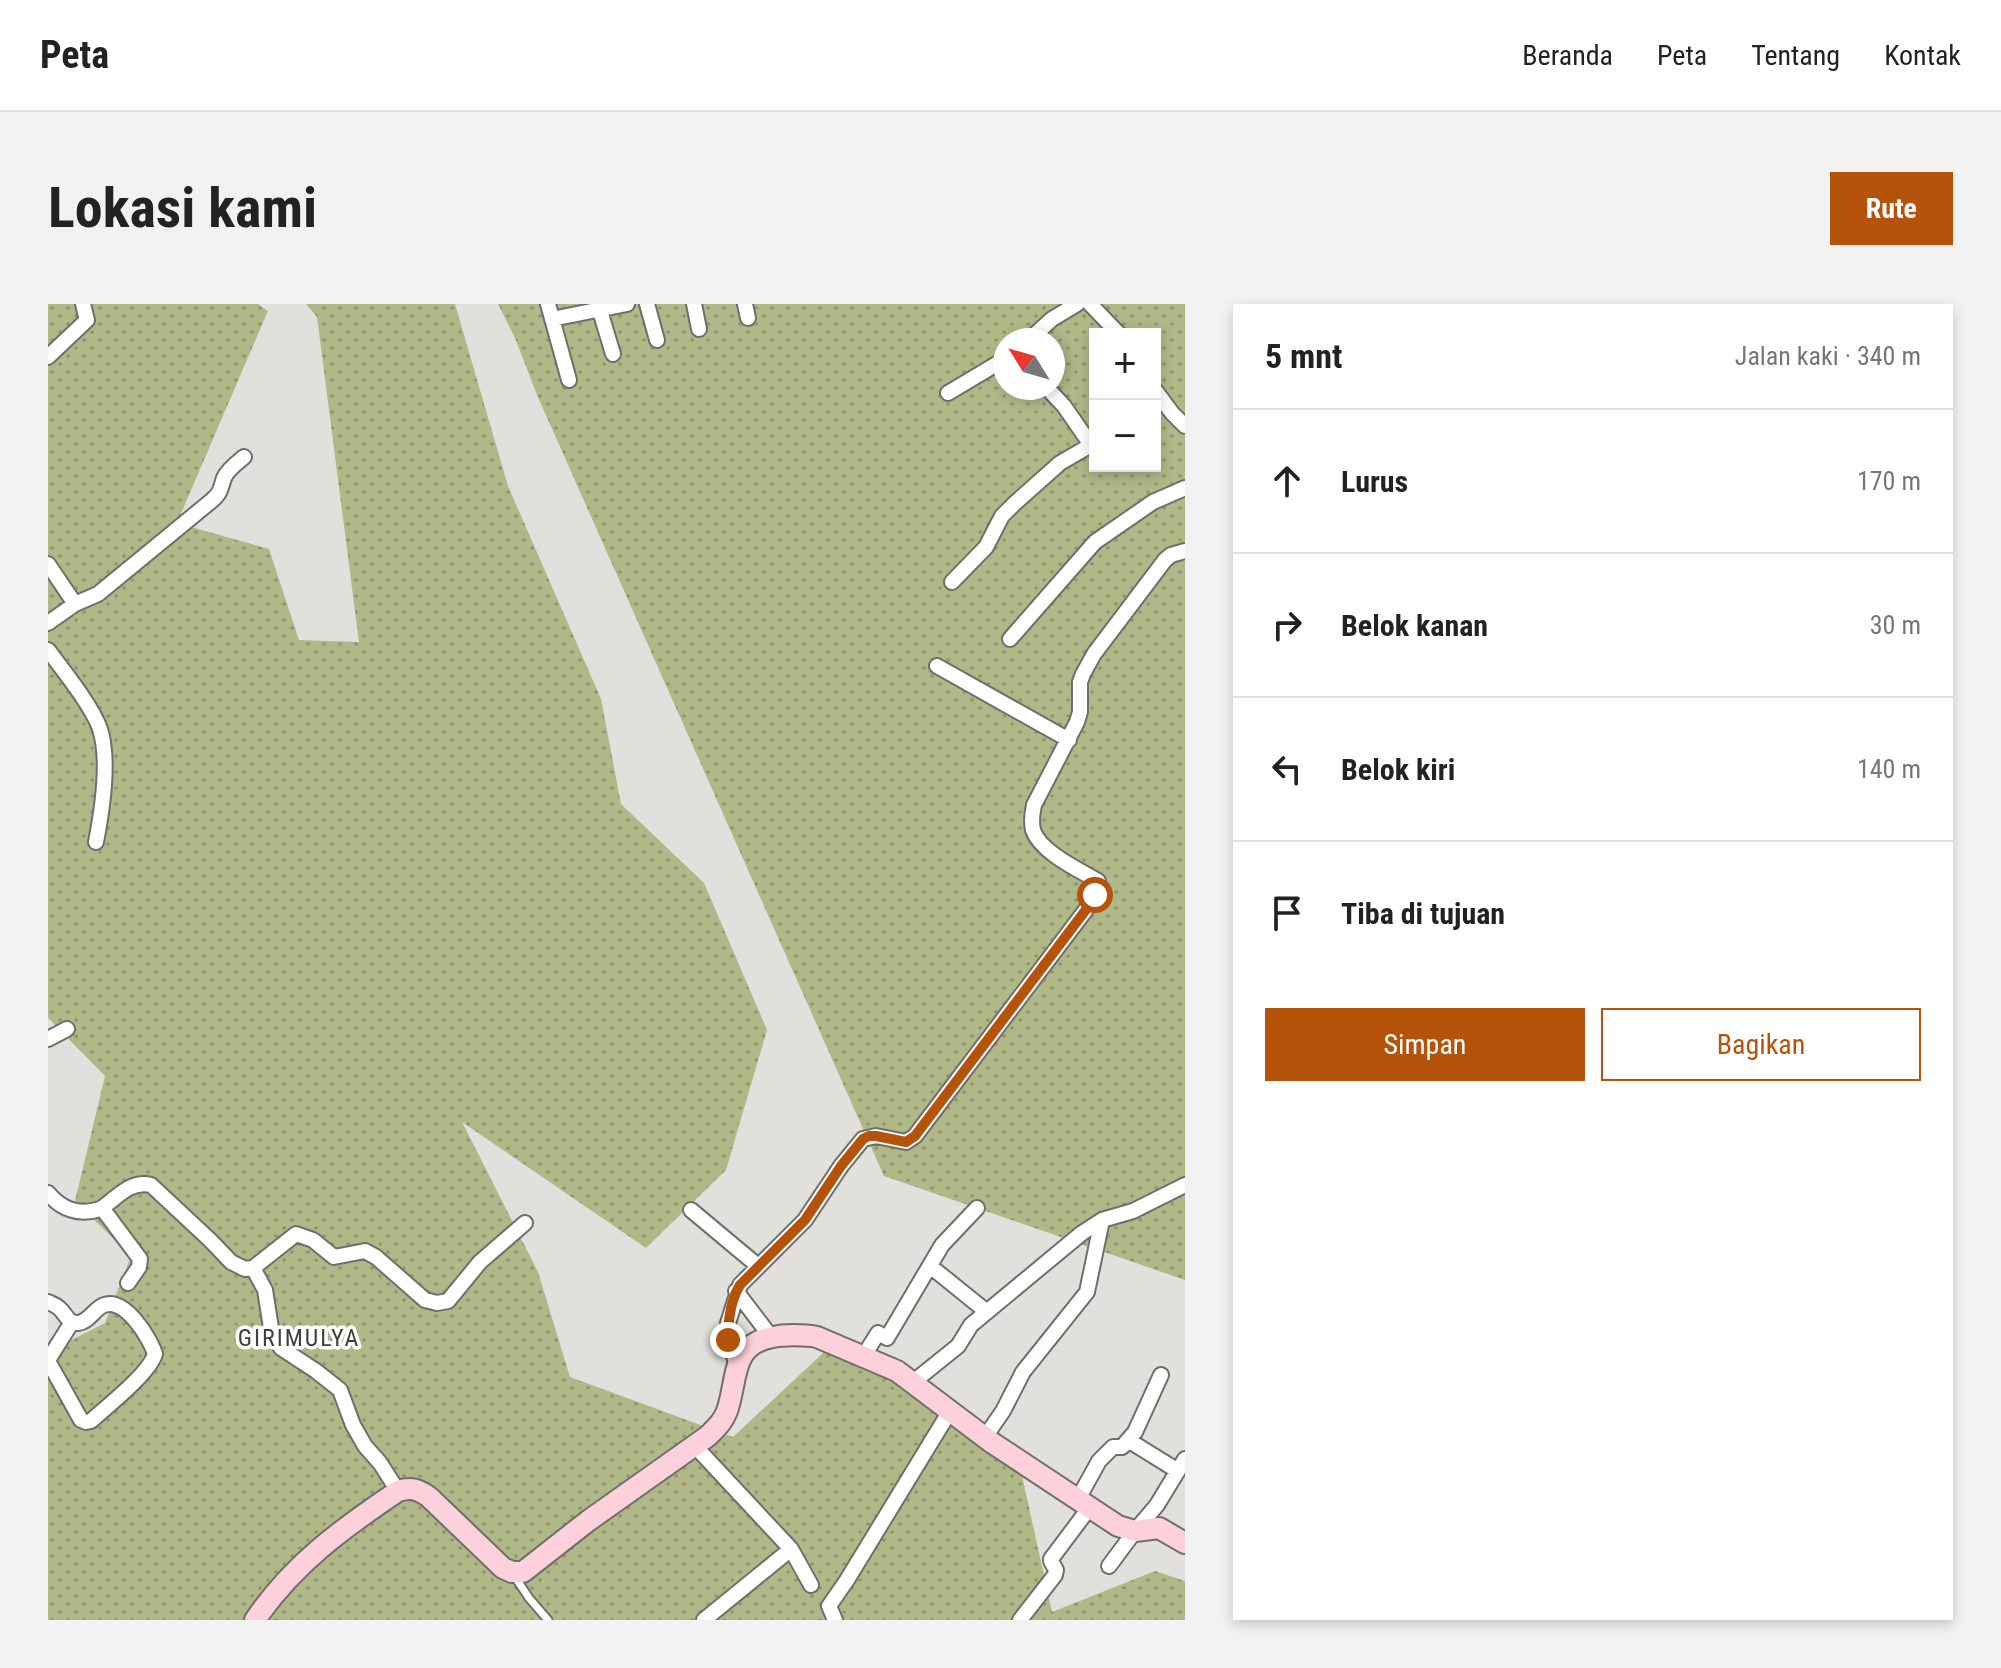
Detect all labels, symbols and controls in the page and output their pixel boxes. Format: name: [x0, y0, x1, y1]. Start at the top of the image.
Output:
text: Peta: [40, 33, 109, 77]
text: Beranda: [1522, 39, 1613, 72]
text: Peta: [1657, 39, 1707, 72]
text: Tentang: [1751, 39, 1840, 72]
text: Kontak: [1884, 39, 1961, 72]
button: Rute: [1830, 172, 1953, 245]
text: Lokasi kami: [48, 175, 317, 241]
north arrow: [993, 328, 1065, 400]
map controls: [1089, 328, 1161, 472]
button: +: [1089, 328, 1161, 400]
text: 5 mnt: [1265, 336, 1342, 376]
text: Jalan kaki · 340 m: [1735, 341, 1921, 371]
button: −: [1089, 400, 1161, 472]
icon: ahead: [1265, 459, 1309, 503]
text: Lurus: [1341, 464, 1408, 499]
text: 170 m: [1857, 466, 1921, 496]
icon: right: [1265, 603, 1309, 647]
text: Belok kanan: [1341, 608, 1488, 643]
text: 30 m: [1870, 610, 1921, 640]
icon: left: [1265, 747, 1309, 791]
text: Belok kiri: [1341, 752, 1455, 787]
text: 140 m: [1857, 754, 1921, 784]
route start: [1077, 877, 1113, 913]
icon: arrive: [1265, 891, 1309, 935]
text: Tiba di tujuan: [1341, 896, 1505, 931]
button: Simpan: [1265, 1008, 1585, 1081]
button: Bagikan: [1601, 1008, 1921, 1081]
route end: [710, 1322, 746, 1358]
district label: GIRIMULYA: [238, 1324, 360, 1352]

